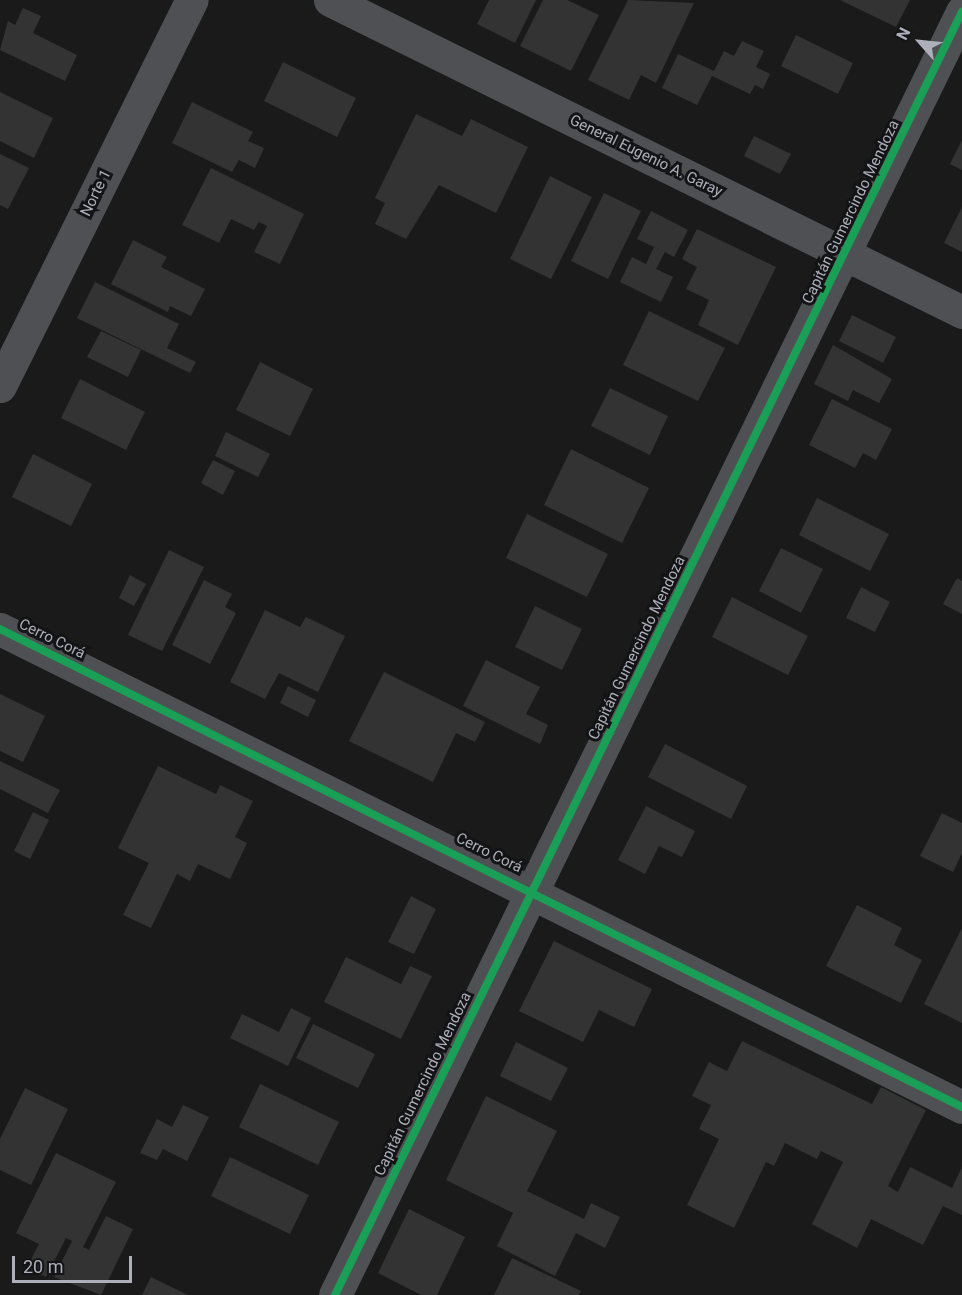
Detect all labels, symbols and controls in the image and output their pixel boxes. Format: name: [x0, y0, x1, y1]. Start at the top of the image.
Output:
north arrow: [890, 12, 950, 72]
text: N: [892, 24, 915, 43]
street label: General Eugenio A. Garay: [567, 111, 725, 201]
street label: Capitán Gumercindo Mendoza: [799, 117, 903, 307]
street label: Norte 1: [77, 167, 115, 219]
street label: Capitán Gumercindo Mendoza: [585, 553, 689, 743]
street label: Cerro Corá: [16, 615, 88, 663]
street label: Cerro Corá: [453, 829, 525, 877]
street label: Capitán Gumercindo Mendoza: [371, 989, 475, 1179]
scale bar: [15, 1244, 135, 1282]
text: 20 m: [23, 1256, 63, 1277]

